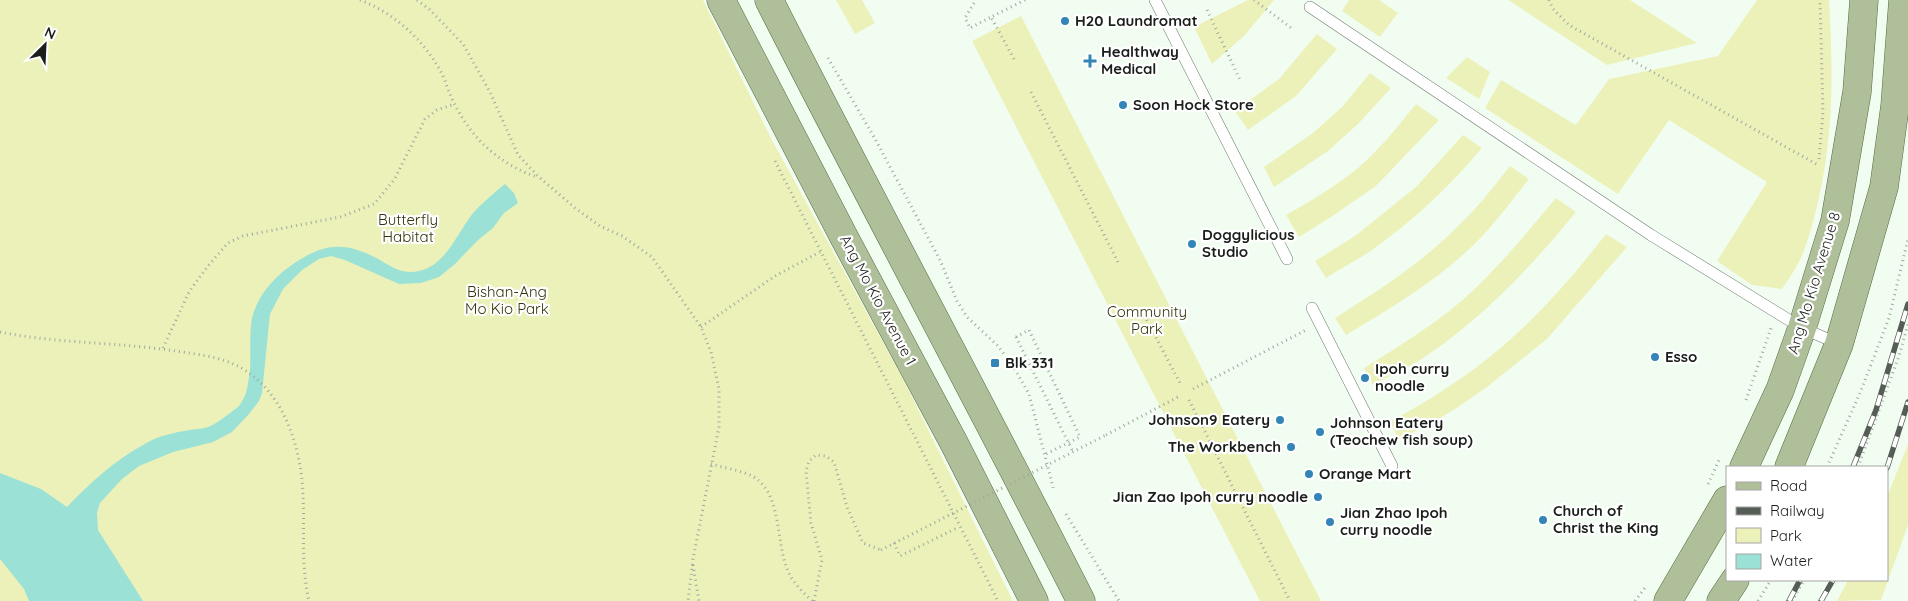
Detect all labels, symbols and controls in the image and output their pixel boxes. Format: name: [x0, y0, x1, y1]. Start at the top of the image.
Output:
place label: H20 Laundromat: [1075, 11, 1198, 30]
marker: H20 Laundromat: [1059, 15, 1071, 27]
north arrow: [20, 20, 70, 70]
text: N: [42, 23, 59, 43]
place label: Healthway Medical: [1101, 42, 1179, 78]
marker: Healthway Medical: [1083, 54, 1097, 68]
place label: Soon Hock Store: [1133, 95, 1254, 114]
marker: Soon Hock Store: [1117, 99, 1129, 111]
park label: Butterfly Habitat: [378, 210, 438, 246]
street label: Ang Mo Kio Avenue 8: [1783, 210, 1844, 356]
place label: Doggylicious Studio: [1202, 225, 1294, 261]
street label: Ang Mo Kio Avenue 1: [836, 231, 921, 368]
marker: Doggylicious Studio: [1186, 238, 1198, 250]
park label: Bishan-Ang Mo Kio Park: [465, 282, 549, 318]
park label: Community Park: [1107, 302, 1187, 338]
place label: Esso: [1665, 347, 1697, 366]
marker: Esso: [1649, 351, 1661, 363]
place label: Blk 331: [1005, 353, 1054, 372]
marker: Blk 331: [989, 357, 1001, 369]
place label: Ipoh curry noodle: [1375, 359, 1449, 395]
marker: Ipoh curry noodle: [1359, 372, 1371, 384]
place label: Johnson9 Eatery: [1148, 410, 1270, 429]
place label: Johnson Eatery (Teochew fish soup): [1330, 413, 1473, 449]
marker: Johnson9 Eatery: [1274, 414, 1286, 426]
marker: Johnson Eatery (Teochew fish soup): [1314, 426, 1326, 438]
place label: The Workbench: [1168, 437, 1281, 456]
marker: The Workbench: [1285, 441, 1297, 453]
place label: Orange Mart: [1319, 464, 1412, 483]
legend: [1726, 466, 1888, 581]
marker: Orange Mart: [1303, 468, 1315, 480]
text: Road: [1770, 476, 1807, 495]
place label: Jian Zao Ipoh curry noodle: [1113, 487, 1308, 506]
marker: Jian Zao Ipoh curry noodle: [1312, 491, 1324, 503]
place label: Church of Christ the King: [1553, 501, 1659, 537]
text: Railway: [1770, 501, 1825, 520]
place label: Jian Zhao Ipoh curry noodle: [1340, 503, 1448, 539]
marker: Church of Christ the King: [1537, 514, 1549, 526]
marker: Jian Zhao Ipoh curry noodle: [1324, 516, 1336, 528]
text: Park: [1770, 526, 1802, 545]
text: Water: [1770, 551, 1813, 570]

